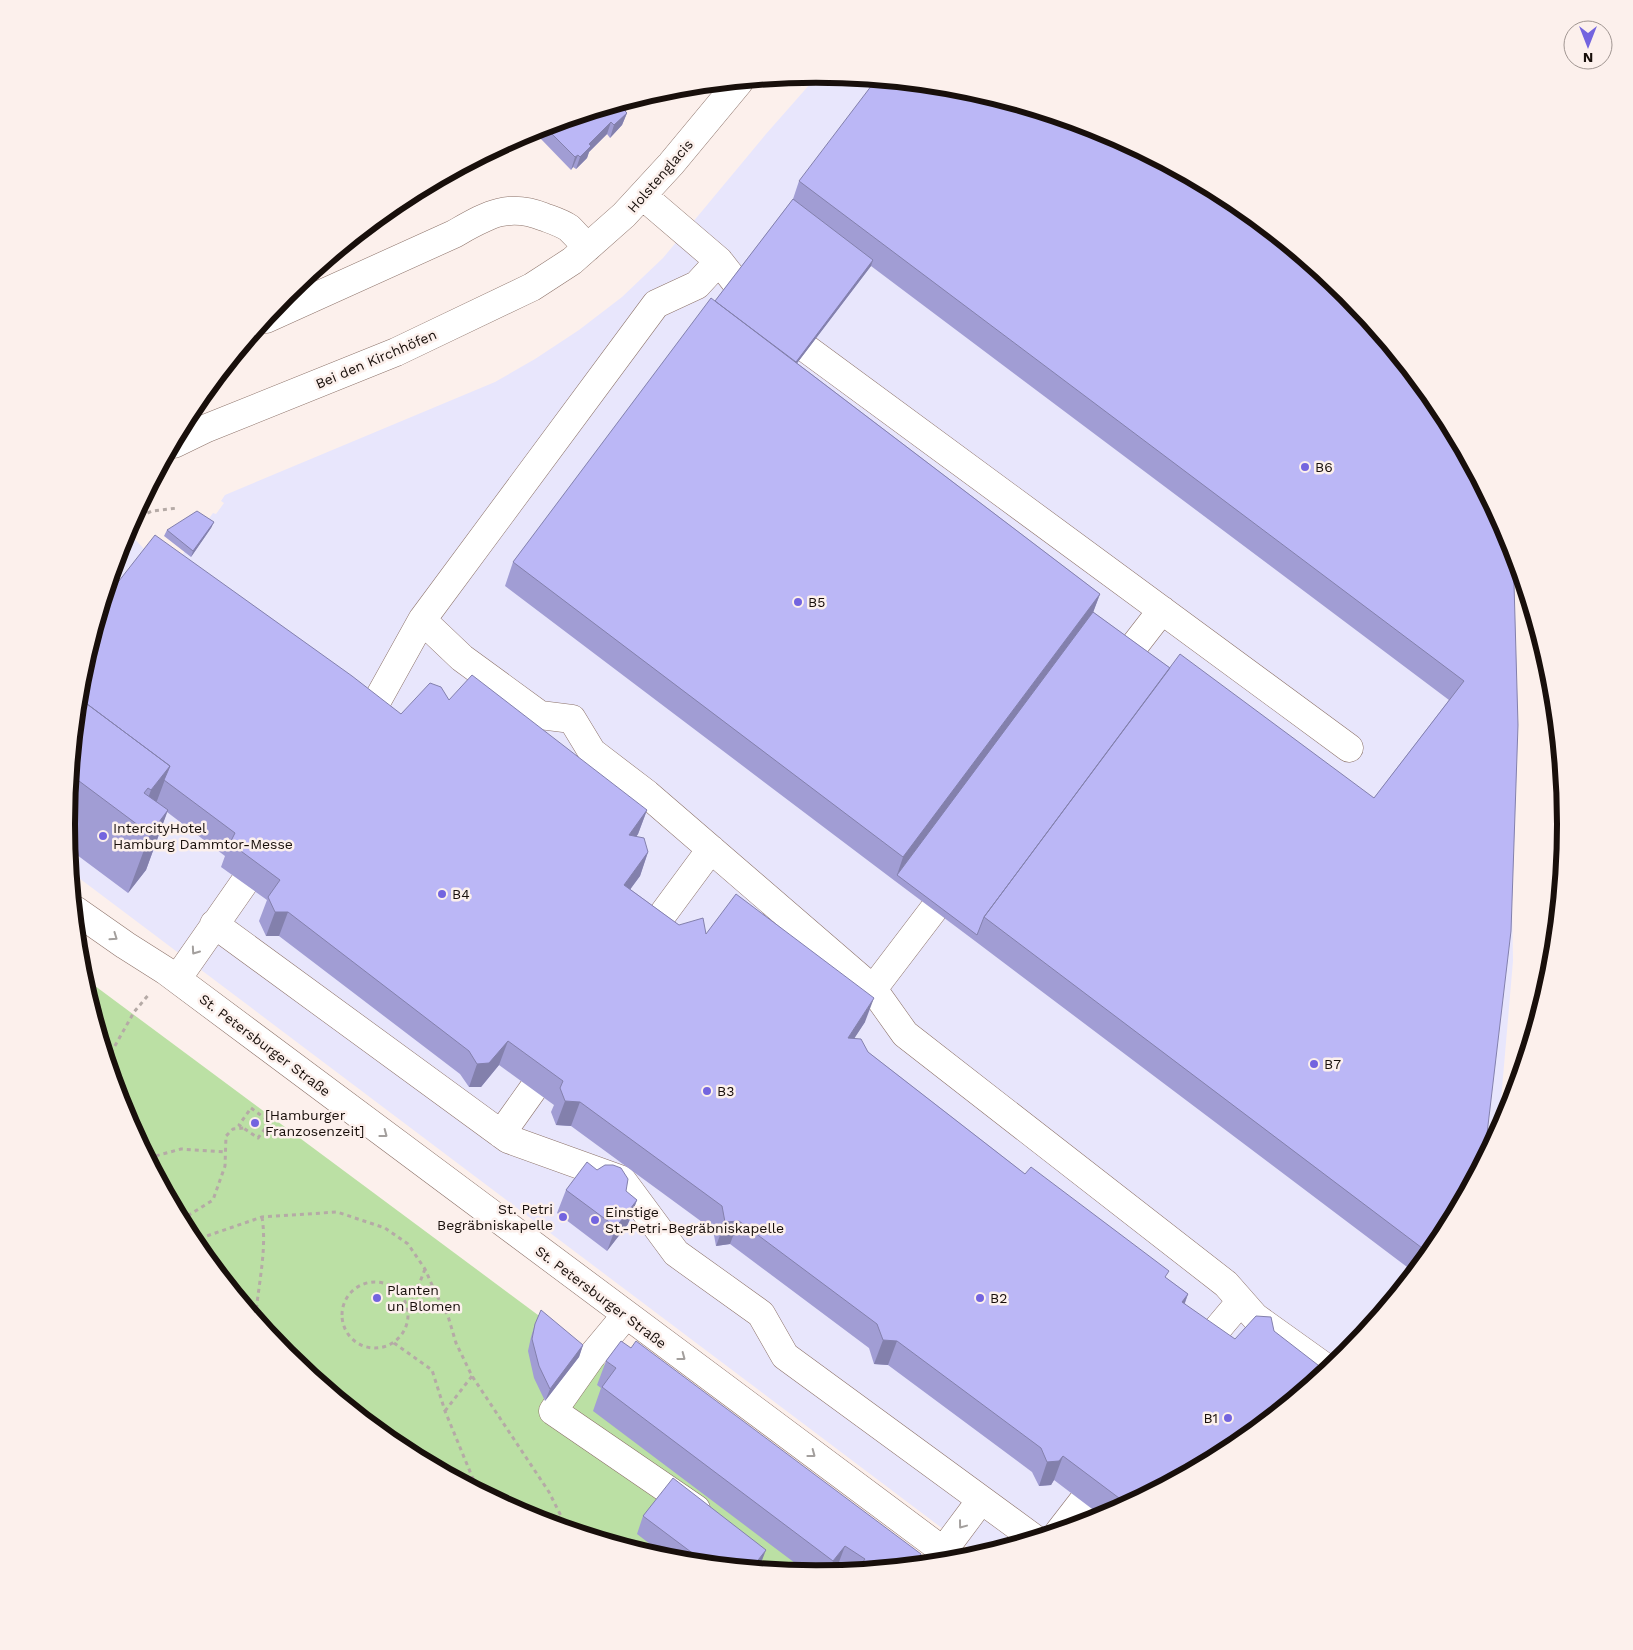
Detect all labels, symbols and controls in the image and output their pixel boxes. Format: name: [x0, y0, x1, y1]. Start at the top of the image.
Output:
north arrow: [1563, 20, 1613, 70]
text: N: [1583, 50, 1593, 66]
street label: Holstenglacis: [624, 136, 696, 216]
street label: Bei den Kirchhöfen: [313, 326, 439, 392]
place label: B6: [1315, 459, 1333, 475]
marker: B6: [1299, 461, 1311, 473]
place label: B5: [808, 594, 825, 610]
marker: B5: [792, 596, 804, 608]
place label: IntercityHotel Hamburg Dammtor-Messe: [113, 820, 293, 852]
marker: IntercityHotel Hamburg Dammtor-Messe: [97, 830, 109, 842]
place label: B4: [452, 886, 470, 902]
marker: B4: [436, 888, 448, 900]
one-way arrow: [109, 931, 118, 941]
one-way arrow: [192, 946, 201, 955]
street label: St. Petersburger Straße: [196, 991, 334, 1099]
place label: B7: [1324, 1056, 1341, 1072]
marker: B7: [1308, 1058, 1320, 1070]
place label: B3: [717, 1083, 734, 1099]
marker: B3: [701, 1085, 713, 1097]
place label: [Hamburger Franzosenzeit]: [265, 1107, 364, 1139]
marker: [Hamburger Franzosenzeit]: [249, 1117, 261, 1129]
one-way arrow: [378, 1128, 388, 1137]
place label: St. Petri Begräbniskapelle: [437, 1201, 553, 1233]
place label: Einstige St.-Petri-Begräbniskapelle: [605, 1204, 784, 1236]
marker: St. Petri Begräbniskapelle: [557, 1211, 569, 1223]
marker: Einstige St.-Petri-Begräbniskapelle: [589, 1214, 601, 1226]
street label: St. Petersburger Straße: [532, 1243, 670, 1351]
place label: Planten un Blomen: [387, 1282, 461, 1314]
place label: B2: [990, 1290, 1007, 1306]
marker: Planten un Blomen: [371, 1292, 383, 1304]
marker: B2: [974, 1292, 986, 1304]
one-way arrow: [676, 1351, 686, 1360]
place label: B1: [1203, 1410, 1218, 1426]
marker: B1: [1222, 1412, 1234, 1424]
one-way arrow: [807, 1448, 816, 1457]
one-way arrow: [960, 1519, 968, 1528]

